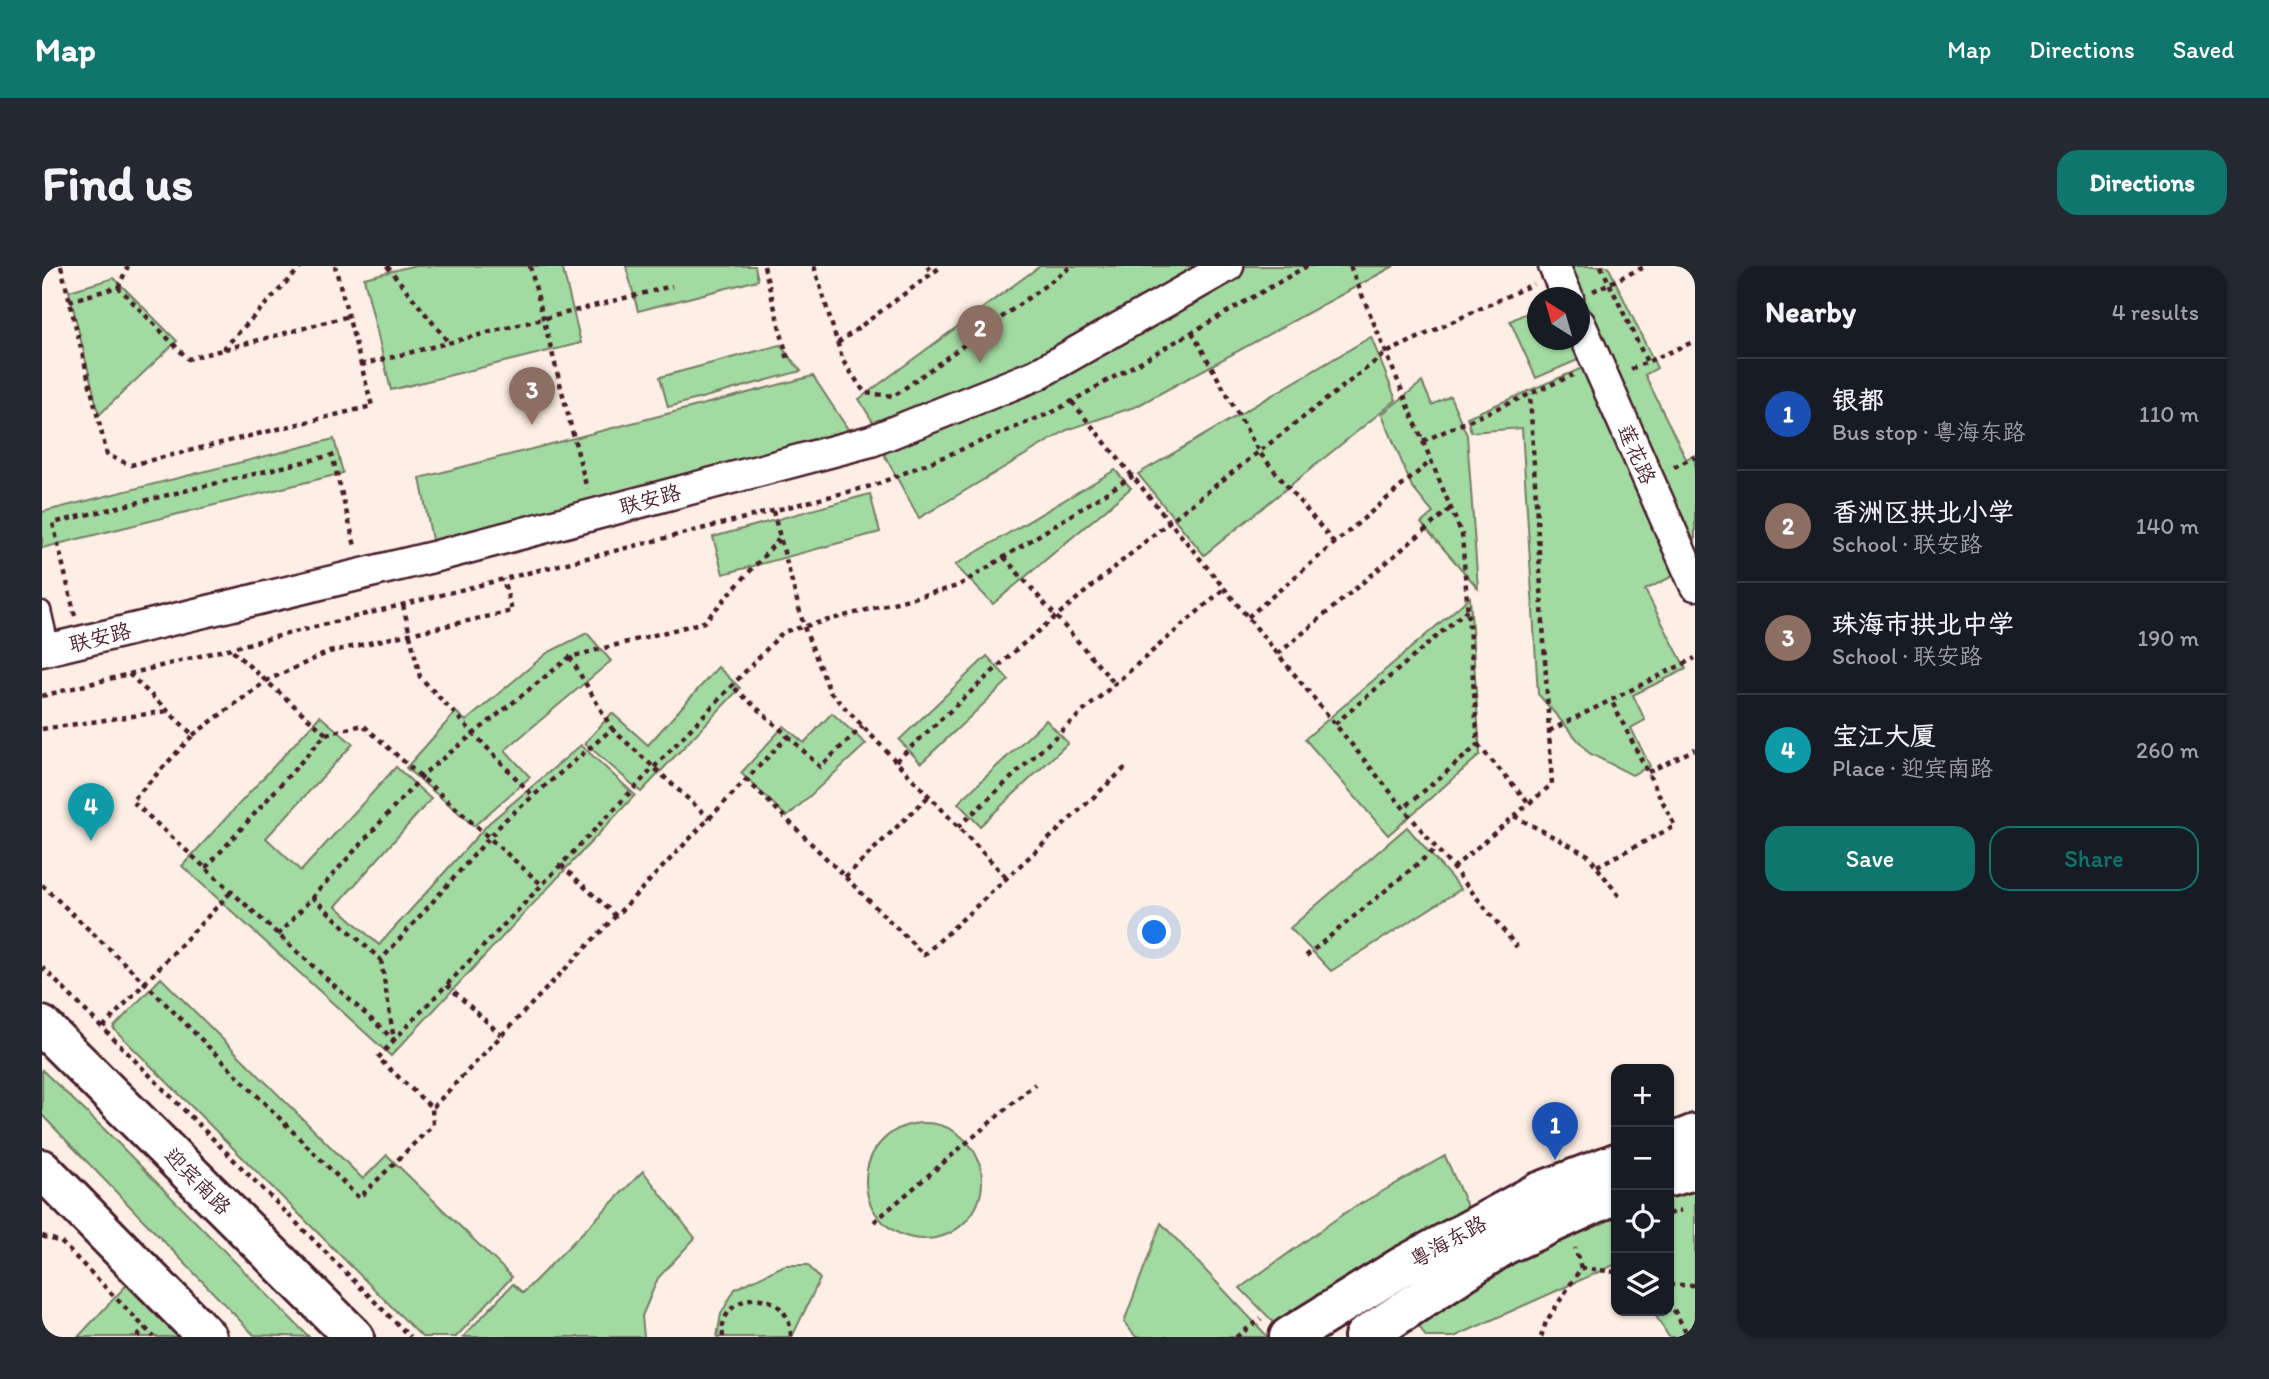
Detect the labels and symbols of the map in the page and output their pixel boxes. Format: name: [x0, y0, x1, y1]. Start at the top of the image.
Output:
north arrow: [1527, 287, 1590, 350]
pin: 2: [957, 305, 1003, 363]
pin: 3: [509, 367, 555, 425]
street label: 莲花路: [1613, 420, 1661, 488]
street label: 联安路: [616, 479, 684, 519]
street label: 联安路: [66, 617, 134, 657]
pin: 4: [68, 783, 114, 841]
your location: [1137, 915, 1171, 949]
pin: 1: [1532, 1102, 1578, 1160]
street label: 迎宾南路: [159, 1142, 237, 1220]
street label: 粤海东路: [1405, 1210, 1491, 1272]

